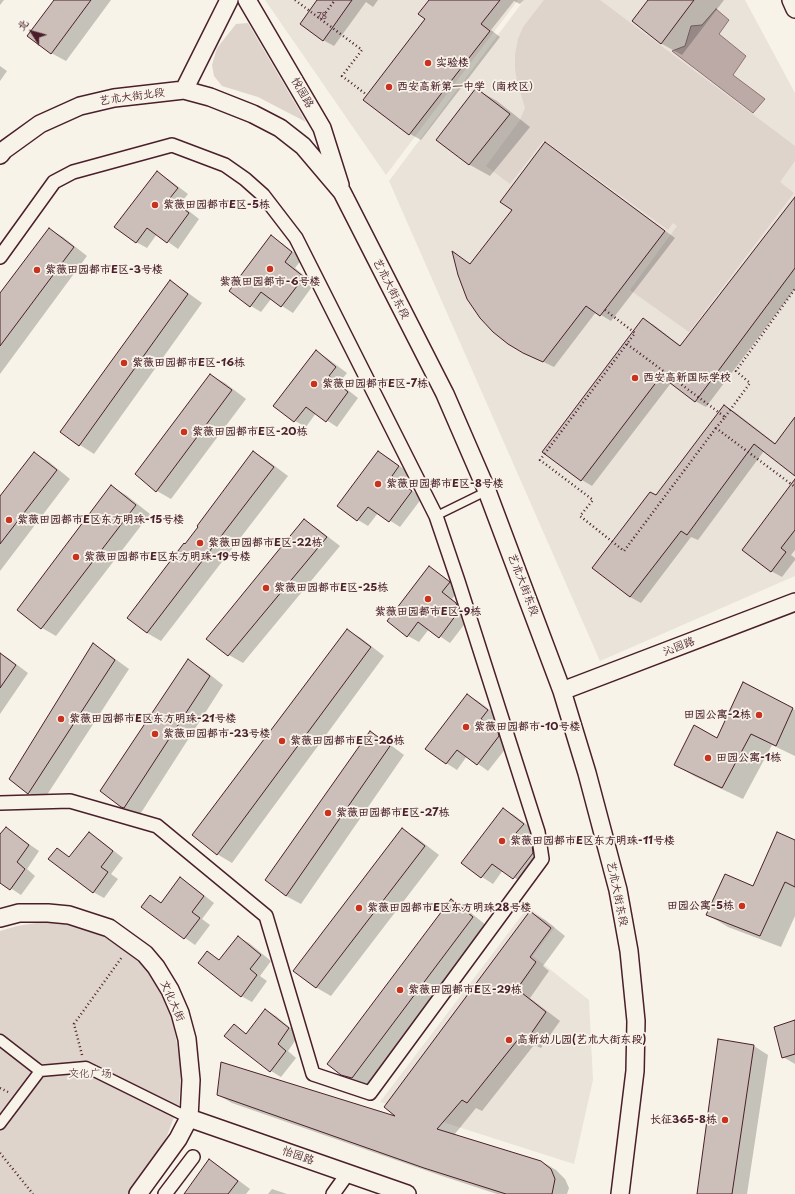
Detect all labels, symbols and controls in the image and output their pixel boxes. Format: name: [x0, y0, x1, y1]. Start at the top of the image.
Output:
north arrow: [12, 12, 52, 52]
house number: 78: [317, 12, 327, 22]
text: 北: [12, 15, 32, 34]
place label: 实验楼: [436, 56, 469, 70]
marker: 实验楼: [423, 58, 433, 68]
street label: 悦园路: [288, 75, 316, 111]
place label: 西安高新第一中学（南校区）: [397, 80, 540, 94]
marker: 西安高新第一中学（南校区）: [384, 82, 394, 92]
street label: 艺术大街北段: [98, 86, 166, 108]
place label: 紫薇田园都市E区-5栋: [163, 198, 270, 212]
marker: 紫薇田园都市E区-5栋: [150, 200, 160, 210]
street label: 艺术大街东段: [370, 257, 412, 321]
place label: 紫薇田园都市E区-3号楼: [45, 263, 163, 277]
marker: 紫薇田园都市-6号楼: [265, 264, 275, 274]
marker: 紫薇田园都市E区-3号楼: [32, 265, 42, 275]
place label: 紫薇田园都市-6号楼: [220, 275, 320, 289]
place label: 紫薇田园都市E区-16栋: [132, 356, 245, 370]
marker: 紫薇田园都市E区-16栋: [119, 358, 129, 368]
place label: 西安高新国际学校: [643, 371, 731, 385]
marker: 西安高新国际学校: [630, 373, 640, 383]
place label: 紫薇田园都市E区-7栋: [322, 377, 428, 391]
marker: 紫薇田园都市E区-7栋: [309, 379, 319, 389]
place label: 紫薇田园都市E区-20栋: [192, 425, 307, 439]
marker: 紫薇田园都市E区-20栋: [179, 427, 189, 437]
place label: 紫薇田园都市E区-8号楼: [386, 477, 504, 491]
marker: 紫薇田园都市E区-8号楼: [373, 479, 383, 489]
place label: 紫薇田园都市E区东方明珠-15号楼: [17, 513, 184, 527]
marker: 紫薇田园都市E区东方明珠-15号楼: [4, 515, 14, 525]
place label: 紫薇田园都市E区-22栋: [208, 536, 323, 550]
marker: 紫薇田园都市E区-22栋: [195, 538, 205, 548]
place label: 紫薇田园都市E区东方明珠-19号楼: [84, 550, 251, 564]
marker: 紫薇田园都市E区东方明珠-19号楼: [71, 552, 81, 562]
street label: 艺术大街东段: [505, 552, 541, 618]
place label: 紫薇田园都市E区-25栋: [274, 581, 388, 595]
marker: 紫薇田园都市E区-25栋: [261, 583, 271, 593]
marker: 紫薇田园都市E区-9栋: [423, 594, 433, 604]
place label: 紫薇田园都市E区-9栋: [375, 605, 481, 619]
street label: 沁园路: [661, 635, 697, 659]
place label: 田园公寓-2栋: [684, 708, 751, 722]
marker: 田园公寓-2栋: [754, 710, 764, 720]
place label: 紫薇田园都市E区东方明珠-21号楼: [69, 712, 237, 726]
marker: 紫薇田园都市E区东方明珠-21号楼: [56, 714, 66, 724]
place label: 紫薇田园都市-10号楼: [474, 720, 580, 734]
marker: 紫薇田园都市-10号楼: [461, 722, 471, 732]
place label: 紫薇田园都市-23号楼: [163, 727, 271, 741]
marker: 紫薇田园都市-23号楼: [150, 729, 160, 739]
place label: 紫薇田园都市E区-26栋: [290, 734, 404, 748]
marker: 紫薇田园都市E区-26栋: [277, 736, 287, 746]
place label: 田园公寓-1栋: [716, 751, 781, 765]
marker: 田园公寓-1栋: [703, 753, 713, 763]
place label: 紫薇田园都市E区-27栋: [336, 806, 449, 820]
marker: 紫薇田园都市E区-27栋: [323, 808, 333, 818]
place label: 紫薇田园都市E区东方明珠-11号楼: [510, 834, 675, 848]
marker: 紫薇田园都市E区东方明珠-11号楼: [497, 836, 507, 846]
street label: 艺术大街东段: [604, 860, 630, 928]
place label: 田园公寓-5栋: [667, 899, 734, 913]
place label: 紫薇田园都市E区东方明珠28号楼: [367, 901, 531, 915]
marker: 田园公寓-5栋: [737, 901, 747, 911]
marker: 紫薇田园都市E区东方明珠28号楼: [354, 903, 364, 913]
street label: 文化大街: [157, 978, 187, 1024]
place label: 紫薇田园都市E区-29栋: [408, 983, 522, 997]
marker: 紫薇田园都市E区-29栋: [395, 985, 405, 995]
place label: 高新幼儿园(艺术大街东段): [517, 1033, 646, 1047]
marker: 高新幼儿园(艺术大街东段): [504, 1035, 514, 1045]
park label: 文化广场: [68, 1067, 112, 1081]
place label: 长征365-8栋: [650, 1113, 717, 1127]
marker: 长征365-8栋: [720, 1115, 730, 1125]
street label: 怡园路: [280, 1144, 316, 1168]

